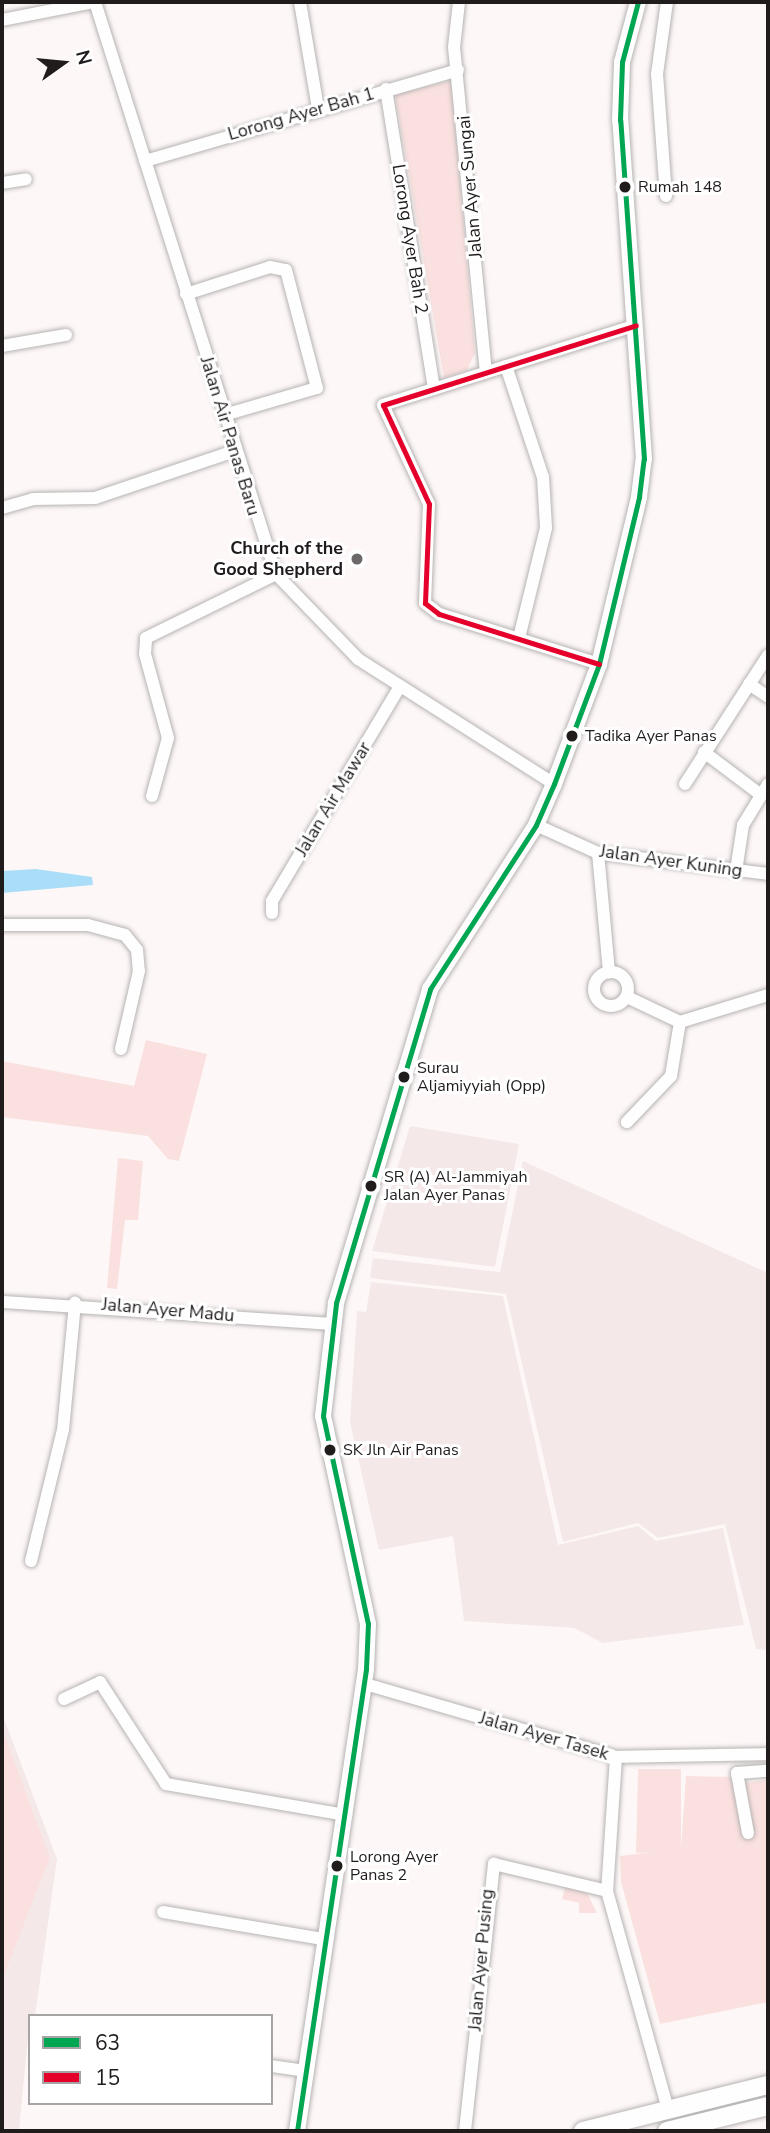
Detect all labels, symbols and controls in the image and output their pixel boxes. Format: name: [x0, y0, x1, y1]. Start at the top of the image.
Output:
north arrow: [28, 28, 98, 98]
text: N: [69, 47, 98, 68]
street label: Lorong Ayer Bah 1: [225, 83, 377, 145]
street label: Jalan Ayer Sungai: [453, 115, 487, 259]
street label: Lorong Ayer Bah 2: [388, 163, 432, 315]
place label: Rumah 148: [638, 177, 722, 197]
marker: Rumah 148: [618, 180, 632, 194]
street label: Jalan Air Panas Baru: [196, 354, 264, 518]
place label: Church of the Good Shepherd: [213, 538, 343, 580]
marker: Church of the Good Shepherd: [349, 551, 365, 567]
place label: Tadika Ayer Panas: [585, 726, 717, 746]
marker: Tadika Ayer Panas: [565, 729, 579, 743]
street label: Jalan Air Mawar: [290, 738, 376, 860]
street label: Jalan Ayer Kuning: [598, 840, 744, 882]
place label: Surau Aljamiyyiah (Opp): [417, 1058, 546, 1096]
marker: Surau Aljamiyyiah (Opp): [397, 1070, 411, 1084]
place label: SR (A) Al-Jammiyah Jalan Ayer Panas: [384, 1167, 528, 1205]
marker: SR (A) Al-Jammiyah Jalan Ayer Panas: [364, 1179, 378, 1193]
street label: Jalan Ayer Madu: [101, 1293, 235, 1327]
place label: SK Jln Air Panas: [343, 1440, 459, 1460]
marker: SK Jln Air Panas: [323, 1443, 337, 1457]
street label: Jalan Ayer Tasek: [477, 1707, 611, 1765]
place label: Lorong Ayer Panas 2: [350, 1847, 438, 1885]
marker: Lorong Ayer Panas 2: [330, 1859, 344, 1873]
street label: Jalan Ayer Pusing: [464, 1888, 498, 2032]
legend: [28, 2014, 273, 2105]
text: 63: [95, 2029, 120, 2057]
text: 15: [95, 2064, 120, 2092]

